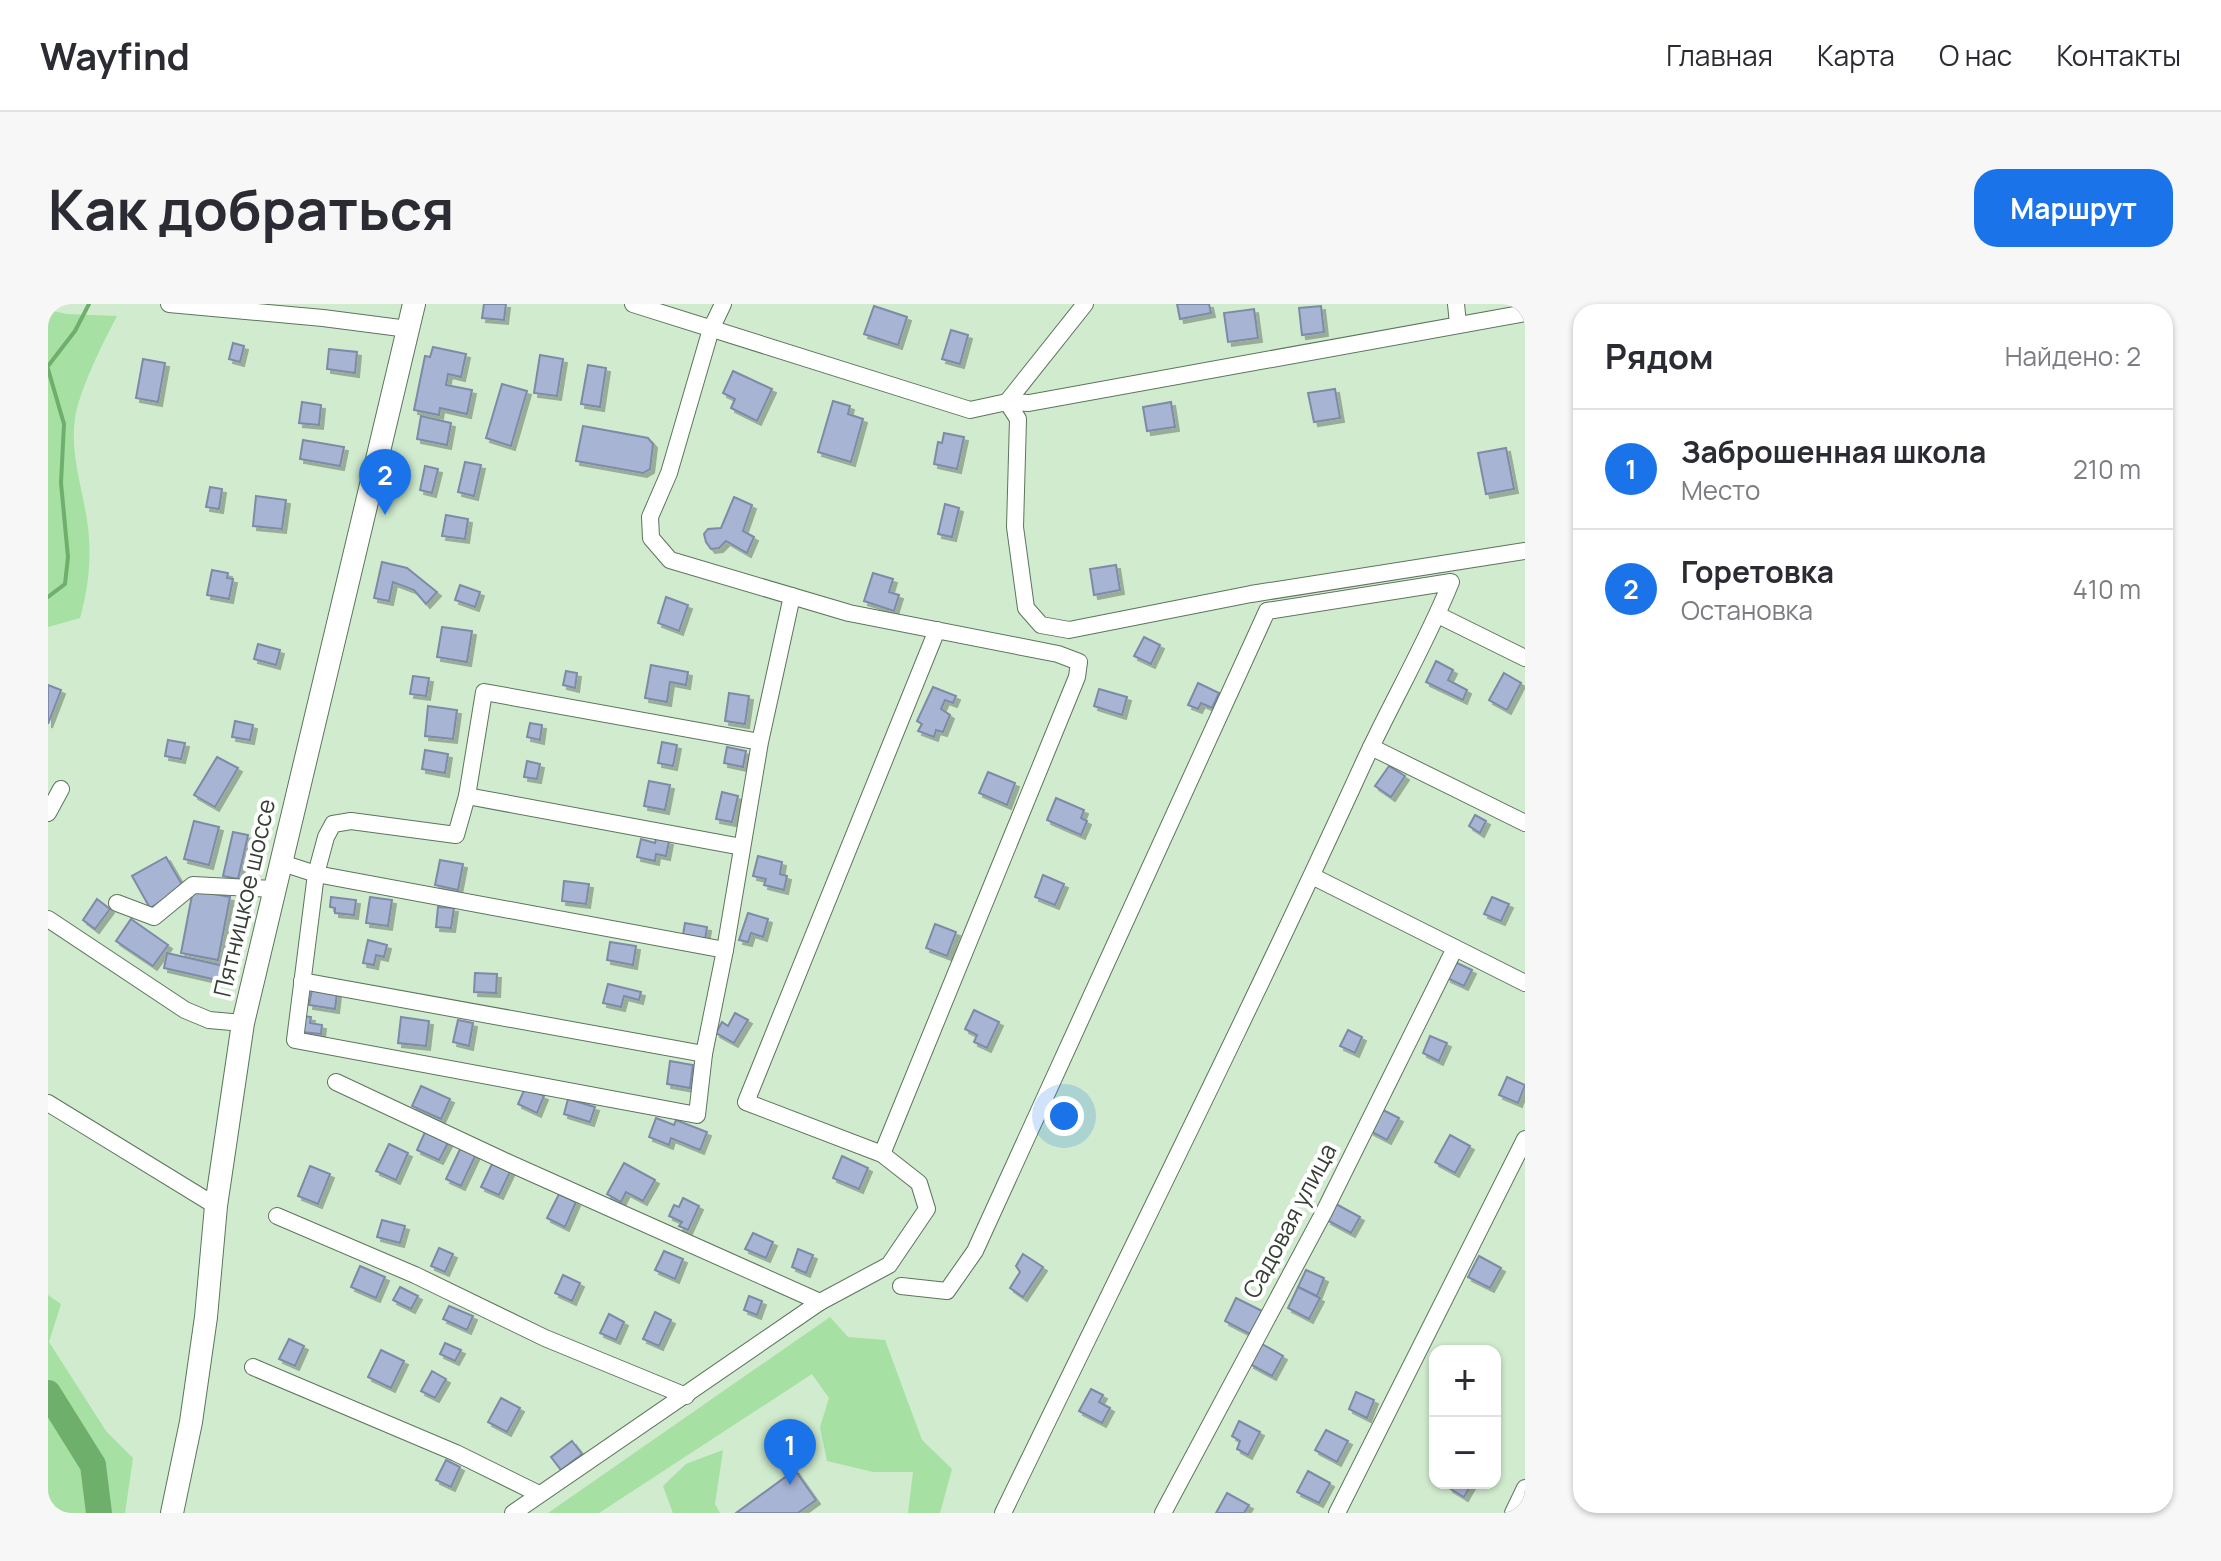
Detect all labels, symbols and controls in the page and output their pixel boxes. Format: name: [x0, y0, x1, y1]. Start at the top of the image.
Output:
text: Wayfind: [40, 29, 190, 81]
text: Главная: [1666, 36, 1773, 74]
text: Карта: [1817, 36, 1895, 74]
text: О нас: [1939, 36, 2012, 74]
text: Контакты: [2056, 36, 2181, 74]
button: Маршрут: [1974, 169, 2173, 247]
text: Как добраться: [48, 170, 454, 247]
text: Рядом: [1605, 333, 1714, 379]
text: Найдено: 2: [2005, 338, 2141, 374]
text: Заброшенная школа: [1681, 431, 1986, 472]
pin: 2: [359, 449, 411, 515]
text: 1: [1625, 451, 1637, 487]
text: 210 m: [2073, 451, 2141, 487]
text: Место: [1681, 472, 1760, 508]
text: Горетовка: [1681, 551, 1834, 592]
text: 2: [1623, 571, 1639, 607]
text: 410 m: [2072, 571, 2141, 607]
text: Остановка: [1681, 592, 1813, 628]
street label: Пятницкое шоссе: [205, 796, 282, 1000]
your location: [1044, 1096, 1084, 1136]
street label: Садовая улица: [1234, 1137, 1343, 1304]
map controls: [1429, 1345, 1501, 1489]
button: +: [1429, 1345, 1501, 1417]
button: −: [1429, 1417, 1501, 1489]
pin: 1: [764, 1419, 816, 1485]

